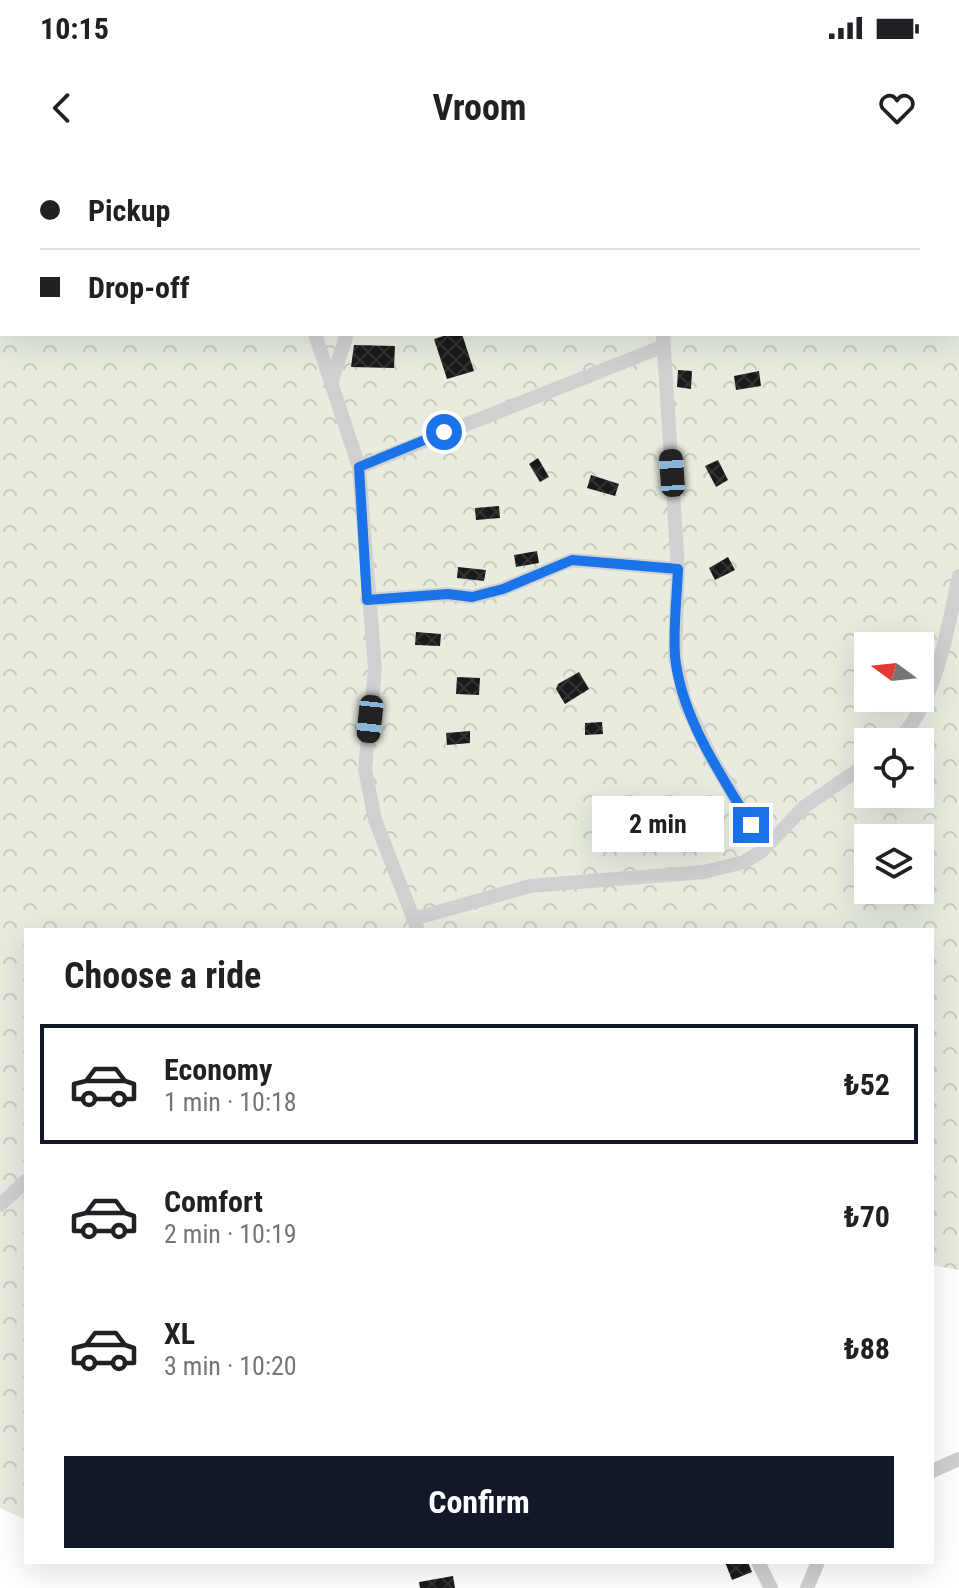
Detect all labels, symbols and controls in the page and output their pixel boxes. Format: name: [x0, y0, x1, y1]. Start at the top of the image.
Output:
text: 10:15: [40, 11, 109, 46]
icon: back: [40, 86, 84, 130]
icon: heart: [875, 86, 919, 130]
text: Vroom: [432, 87, 527, 129]
text: Pickup: [88, 193, 170, 228]
text: Drop-off: [88, 270, 190, 305]
route start: [426, 414, 462, 450]
car: [658, 448, 686, 498]
north arrow: [854, 632, 934, 712]
map controls: [854, 632, 934, 904]
car: [356, 694, 384, 744]
button: locate: [854, 728, 934, 808]
callout: 2 min: [591, 797, 723, 853]
route end: [733, 807, 769, 843]
text: 2 min: [629, 809, 687, 839]
button: layers: [854, 824, 934, 904]
text: Choose a ride: [64, 955, 261, 997]
icon: car: [68, 1048, 140, 1120]
text: Economy: [164, 1052, 272, 1087]
text: ₺52: [844, 1067, 890, 1102]
text: 1 min · 10:18: [164, 1087, 297, 1117]
icon: car: [68, 1180, 140, 1252]
text: Comfort: [164, 1184, 263, 1219]
text: ₺70: [844, 1199, 890, 1234]
text: 2 min · 10:19: [164, 1219, 297, 1249]
icon: car: [68, 1312, 140, 1384]
text: XL: [164, 1316, 195, 1351]
text: ₺88: [844, 1331, 890, 1366]
text: 3 min · 10:20: [164, 1351, 297, 1381]
button: Confirm: [64, 1456, 894, 1548]

